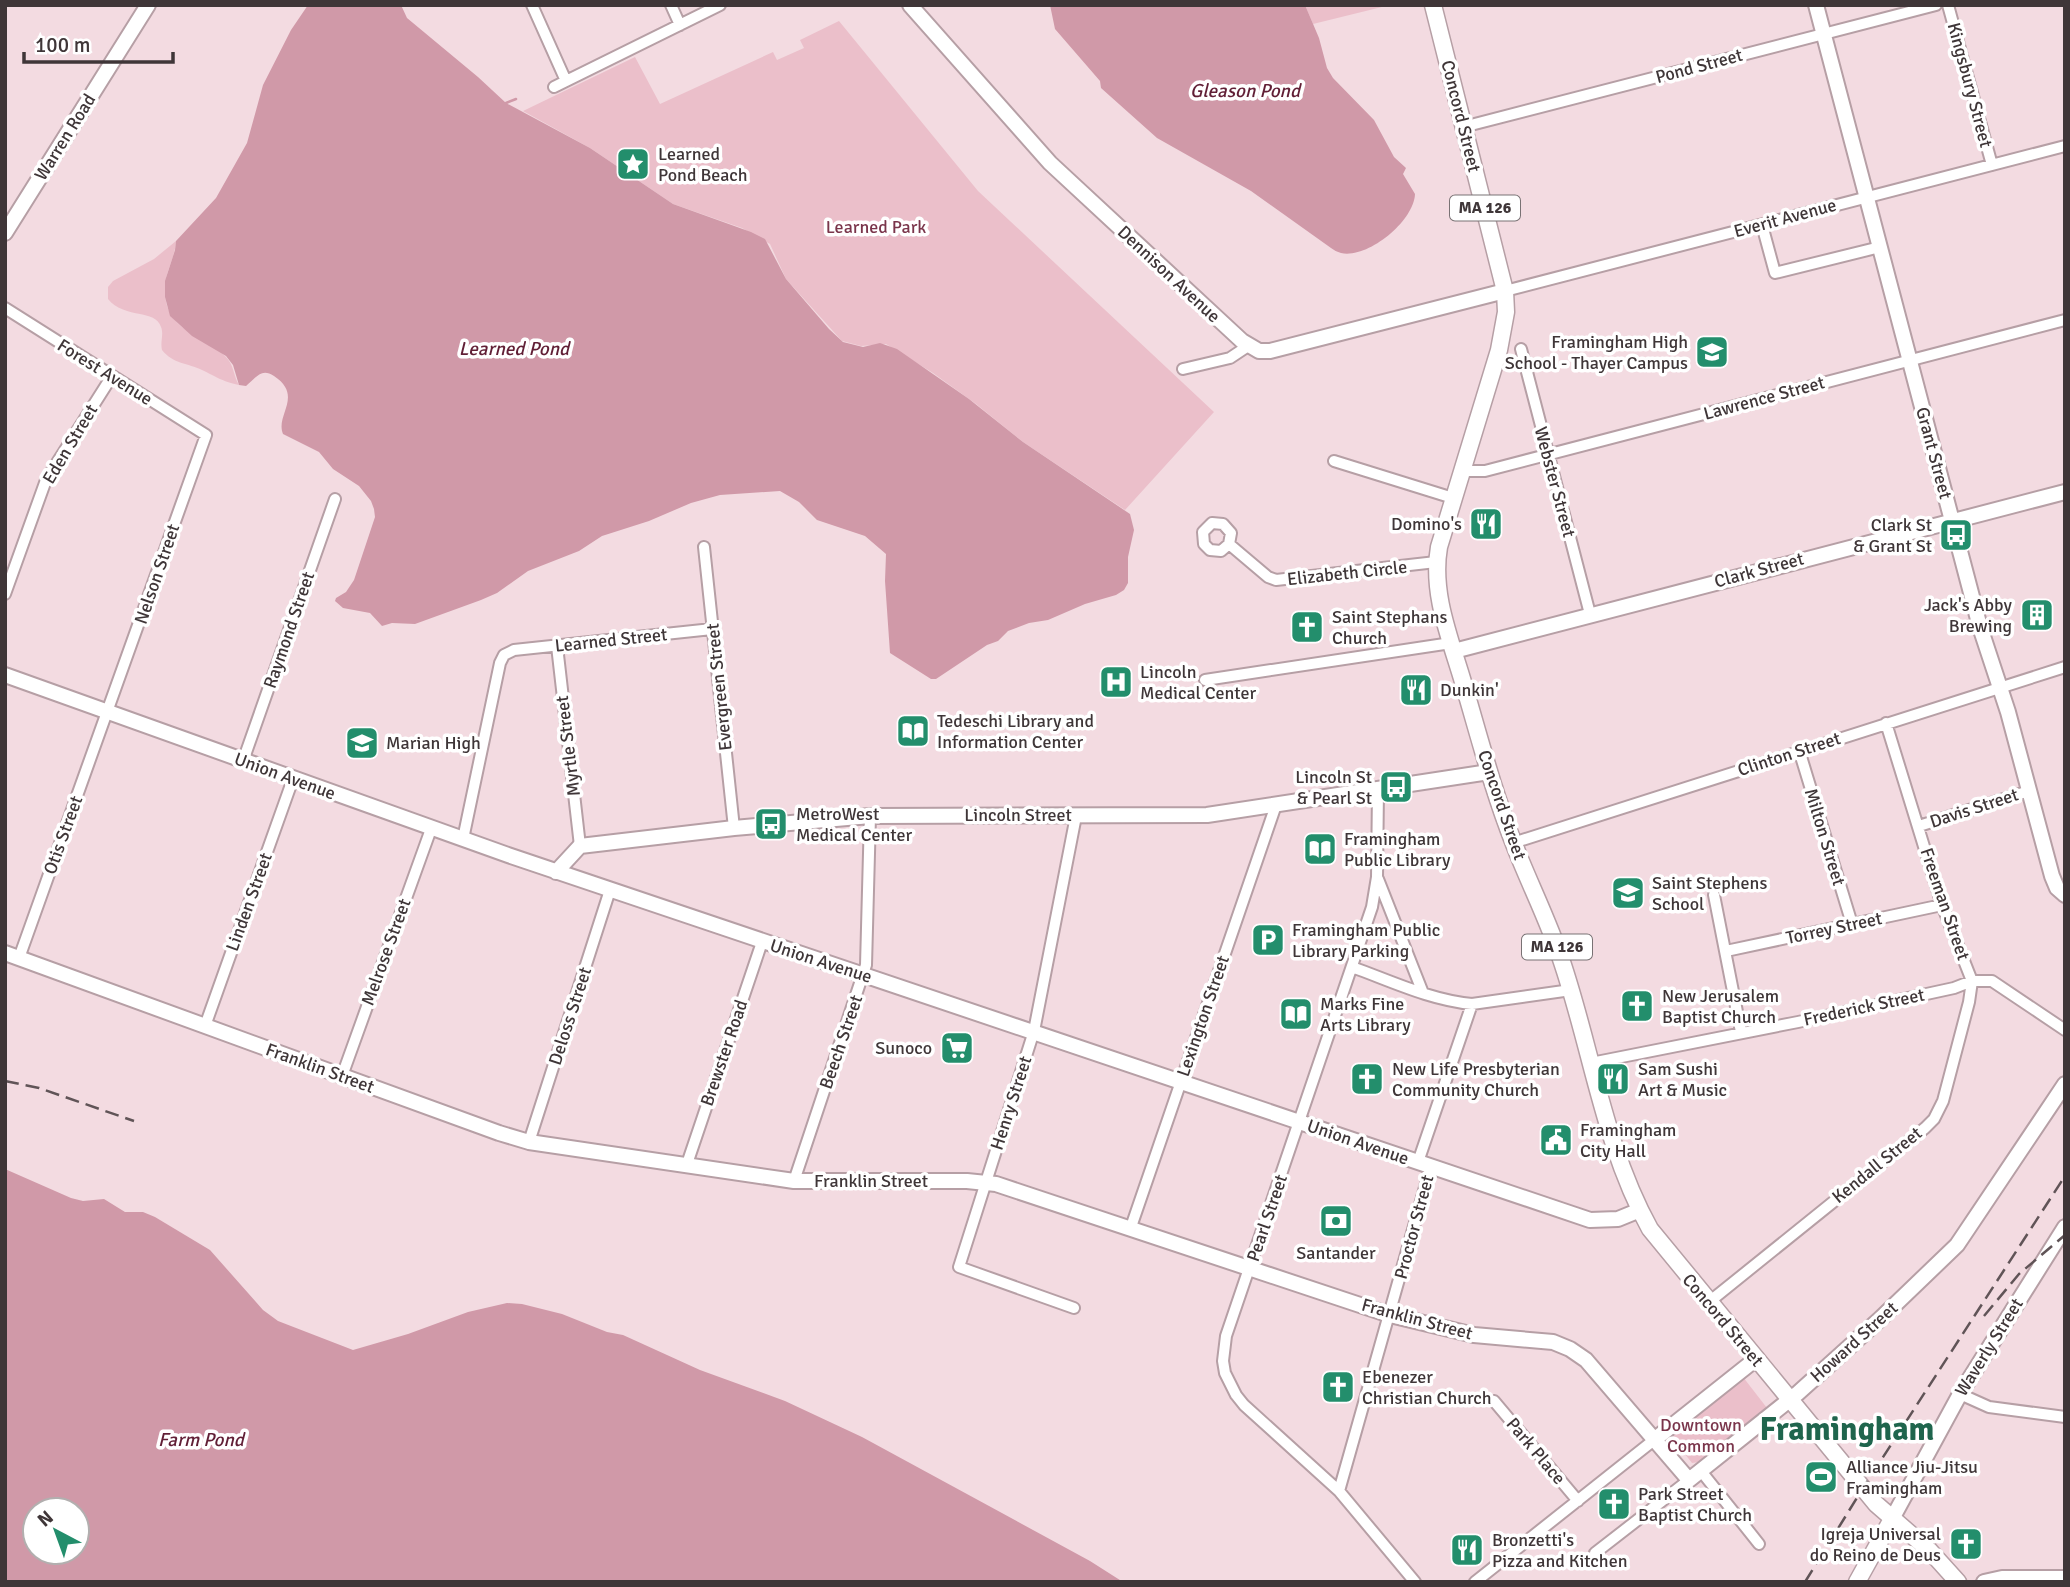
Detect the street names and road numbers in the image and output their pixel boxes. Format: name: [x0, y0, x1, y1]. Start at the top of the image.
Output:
street label: Kingsbury Street: [1943, 20, 1997, 150]
street label: Pond Street: [1653, 44, 1745, 88]
street label: Concord Street: [1436, 58, 1486, 174]
street label: Warren Road: [30, 90, 100, 184]
street label: Everit Avenue: [1731, 194, 1839, 242]
road number: MA 126: [1450, 196, 1520, 220]
street label: Dennison Avenue: [1113, 221, 1225, 327]
street label: Forest Avenue: [53, 334, 157, 410]
street label: Lawrence Street: [1701, 371, 1827, 425]
street label: Eden Street: [38, 400, 102, 488]
street label: Grant Street: [1911, 405, 1957, 501]
street label: Webster Street: [1530, 424, 1580, 540]
street label: Nelson Street: [130, 521, 184, 627]
street label: Clark Street: [1712, 547, 1806, 593]
street label: Elizabeth Circle: [1286, 556, 1408, 590]
street label: Raymond Street: [259, 569, 319, 691]
street label: Evergreen Street: [701, 622, 737, 752]
street label: Learned Street: [554, 623, 668, 657]
street label: Myrtle Street: [551, 694, 585, 798]
street label: Clinton Street: [1735, 727, 1843, 781]
street label: Concord Street: [1473, 747, 1531, 863]
street label: Union Avenue: [231, 748, 339, 804]
street label: Davis Street: [1927, 783, 2021, 833]
street label: Milton Street: [1800, 786, 1850, 888]
street label: Otis Street: [39, 793, 87, 877]
street label: Lincoln Street: [964, 804, 1072, 826]
street label: Freeman Street: [1915, 845, 1975, 963]
street label: Linden Street: [221, 850, 277, 954]
street label: Melrose Street: [356, 896, 416, 1008]
street label: Torrey Street: [1784, 907, 1884, 949]
street label: Union Avenue: [767, 934, 875, 988]
road number: MA 126: [1522, 934, 1592, 959]
street label: Lexington Street: [1172, 953, 1234, 1079]
street label: Deloss Street: [544, 964, 596, 1068]
street label: Frederick Street: [1802, 983, 1926, 1031]
street label: Beech Street: [815, 992, 867, 1092]
street label: Brewster Road: [696, 997, 752, 1109]
street label: Franklin Street: [263, 1038, 377, 1098]
street label: Henry Street: [986, 1053, 1036, 1153]
street label: Union Avenue: [1304, 1114, 1412, 1170]
street label: Kendall Street: [1828, 1122, 1926, 1208]
street label: Franklin Street: [814, 1170, 928, 1192]
street label: Pearl Street: [1242, 1172, 1292, 1264]
street label: Proctor Street: [1390, 1172, 1438, 1282]
street label: Concord Street: [1678, 1269, 1768, 1371]
street label: Franklin Street: [1359, 1294, 1475, 1344]
street label: Waverly Street: [1950, 1294, 2028, 1400]
street label: Howard Street: [1806, 1297, 1902, 1387]
street label: Park Place: [1502, 1413, 1570, 1489]

